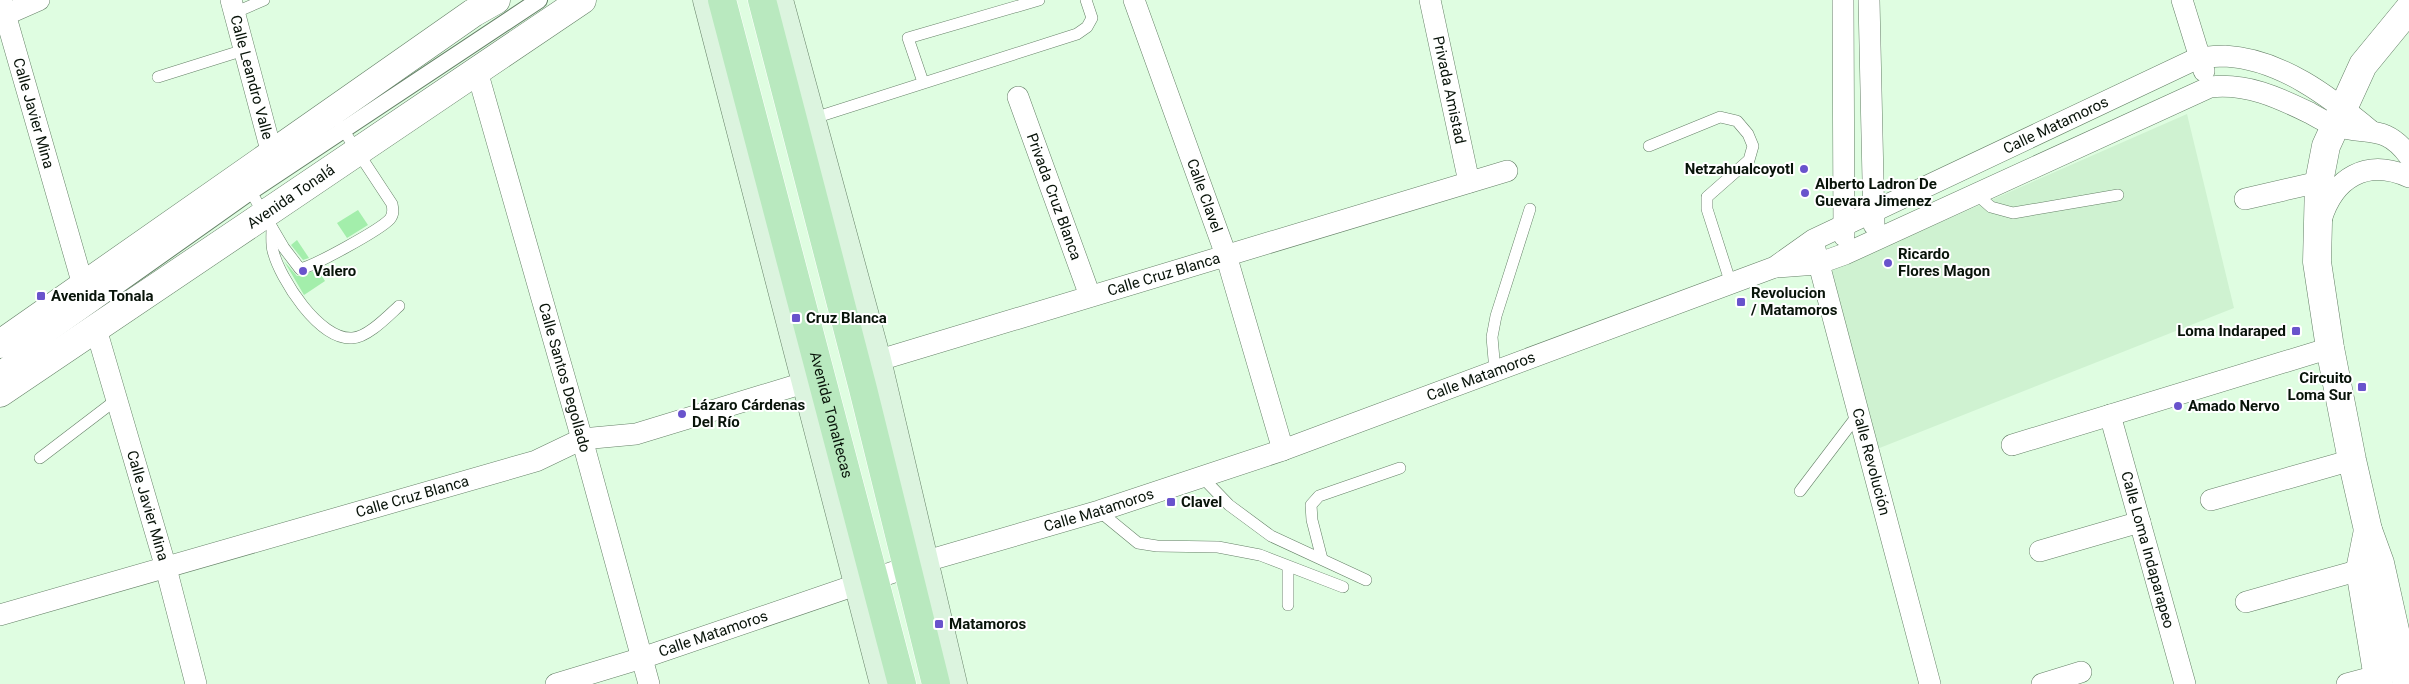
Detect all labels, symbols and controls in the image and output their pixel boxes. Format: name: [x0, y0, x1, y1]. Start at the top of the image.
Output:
street label: Calle Leandro Valle: [226, 13, 277, 141]
street label: Privada Amistad: [1429, 34, 1470, 146]
street label: Calle Javier Mina: [9, 56, 58, 171]
street label: Calle Matamoros: [2000, 93, 2111, 158]
street label: Privada Cruz Blanca: [1023, 131, 1085, 263]
street label: Calle Clavel: [1183, 156, 1226, 235]
place label: Netzahualcoyotl: [1685, 160, 1794, 178]
street label: Avenida Tonalá: [244, 161, 338, 232]
marker: Netzahualcoyotl: [1798, 163, 1810, 175]
place label: Alberto Ladron De Guevara Jimenez: [1815, 175, 1937, 210]
marker: Alberto Ladron De Guevara Jimenez: [1799, 187, 1811, 199]
place label: Ricardo Flores Magon: [1898, 245, 1990, 280]
street label: Calle Cruz Blanca: [1105, 249, 1222, 300]
marker: Ricardo Flores Magon: [1882, 257, 1894, 269]
place label: Valero: [313, 262, 356, 280]
marker: Valero: [297, 265, 309, 277]
place label: Revolucion / Matamoros: [1750, 284, 1838, 319]
place label: Avenida Tonala: [51, 287, 153, 305]
marker: Avenida Tonala: [35, 290, 47, 302]
marker: Revolucion / Matamoros: [1735, 296, 1747, 308]
street label: Calle Santos Degollado: [535, 301, 594, 454]
place label: Cruz Blanca: [806, 309, 887, 327]
marker: Cruz Blanca: [790, 312, 802, 324]
place label: Loma Indaraped: [2177, 322, 2286, 340]
marker: Loma Indaraped: [2290, 325, 2302, 337]
street label: Calle Matamoros: [1424, 348, 1538, 405]
street label: Avenida Tonaltecas: [806, 350, 856, 480]
place label: Circuito Loma Sur: [2288, 369, 2352, 404]
marker: Circuito Loma Sur: [2356, 381, 2368, 393]
place label: Lázaro Cárdenas Del Río: [692, 396, 805, 431]
place label: Amado Nervo: [2188, 397, 2280, 415]
marker: Amado Nervo: [2172, 400, 2184, 412]
street label: Calle Revolución: [1848, 406, 1894, 517]
marker: Lázaro Cárdenas Del Río: [676, 408, 688, 420]
street label: Calle Javier Mina: [123, 448, 172, 563]
street label: Calle Loma Indaparapeo: [2117, 469, 2178, 630]
street label: Calle Cruz Blanca: [354, 472, 471, 521]
street label: Calle Matamoros: [1042, 484, 1156, 536]
place label: Clavel: [1181, 493, 1222, 511]
marker: Clavel: [1165, 496, 1177, 508]
street label: Calle Matamoros: [656, 607, 770, 661]
place label: Matamoros: [949, 615, 1026, 633]
marker: Matamoros: [933, 618, 945, 630]

